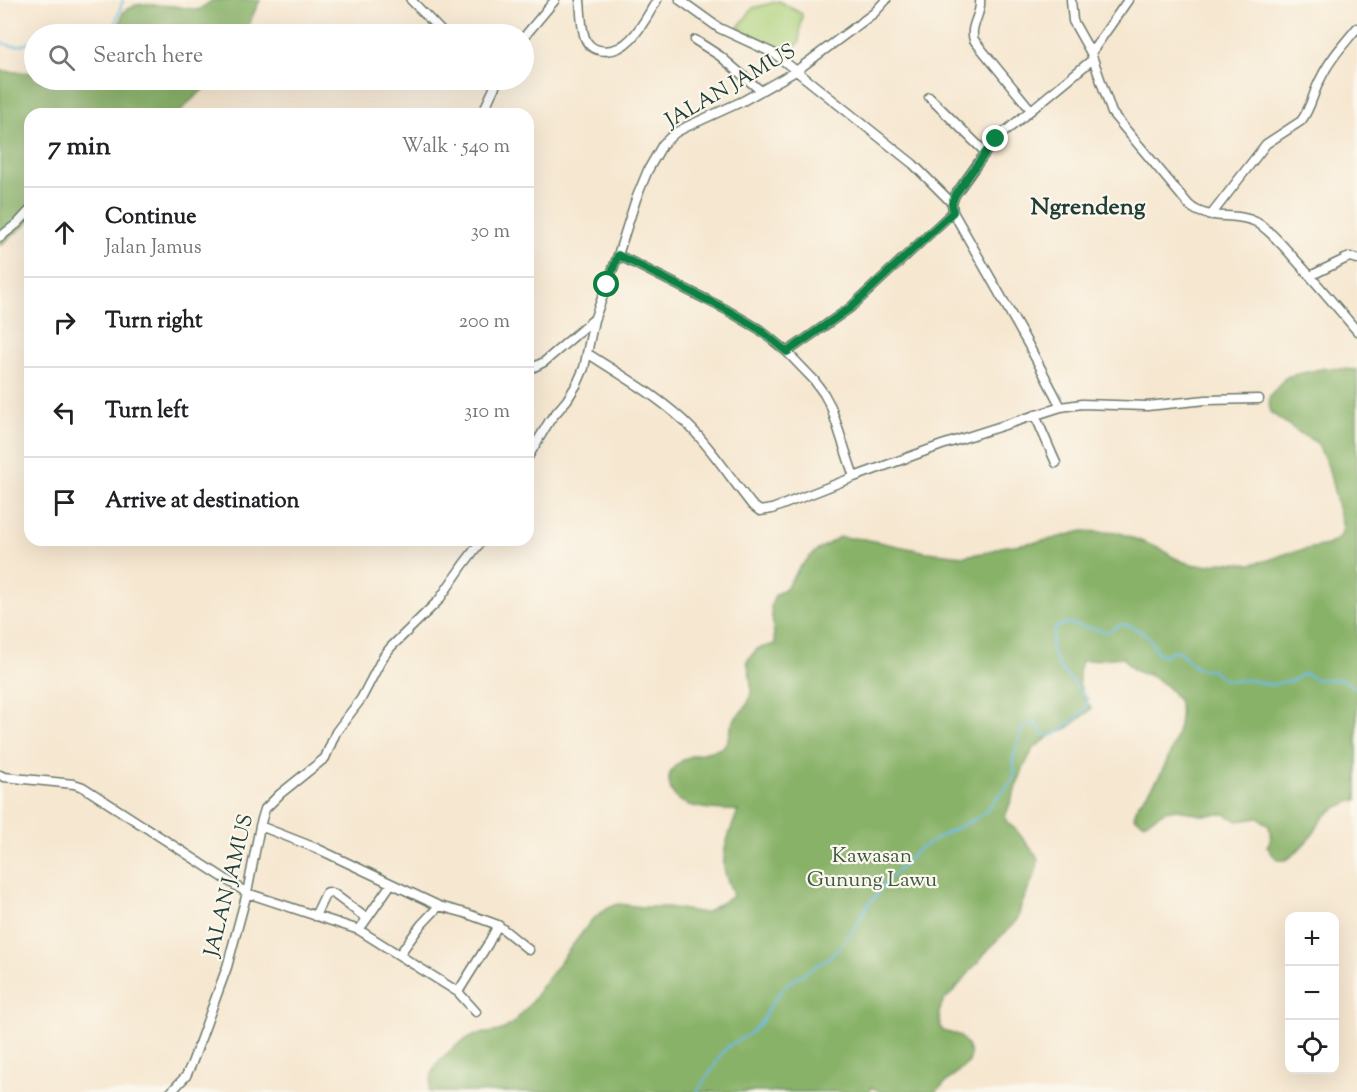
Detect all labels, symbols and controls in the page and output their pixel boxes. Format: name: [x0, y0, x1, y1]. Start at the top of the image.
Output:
search box: [24, 24, 534, 90]
street label: JALAN JAMUS: [659, 37, 802, 137]
icon: search: [45, 41, 78, 74]
text: Search here: [93, 41, 203, 73]
route end: [982, 125, 1008, 151]
text: 7 min: [48, 129, 111, 166]
text: Walk · 540 m: [401, 133, 510, 162]
district label: Ngrendeng: [1031, 191, 1146, 225]
text: Continue: [105, 202, 196, 234]
icon: ahead: [48, 216, 81, 249]
text: 30 m: [471, 218, 510, 247]
text: Jalan Jamus: [105, 234, 202, 263]
route start: [593, 271, 619, 297]
icon: right: [48, 306, 81, 339]
text: Turn right: [105, 306, 202, 338]
text: 200 m: [459, 308, 510, 337]
icon: left: [48, 396, 81, 429]
text: Turn left: [105, 396, 188, 428]
text: 310 m: [464, 398, 510, 427]
icon: arrive: [48, 486, 81, 519]
text: Arrive at destination: [105, 486, 300, 518]
street label: JALAN JAMUS: [197, 811, 262, 961]
park label: Kawasan Gunung Lawu: [807, 842, 937, 896]
map controls: [1285, 912, 1339, 1074]
button: +: [1285, 912, 1339, 966]
button: −: [1285, 966, 1339, 1020]
button: locate: [1285, 1020, 1339, 1074]

